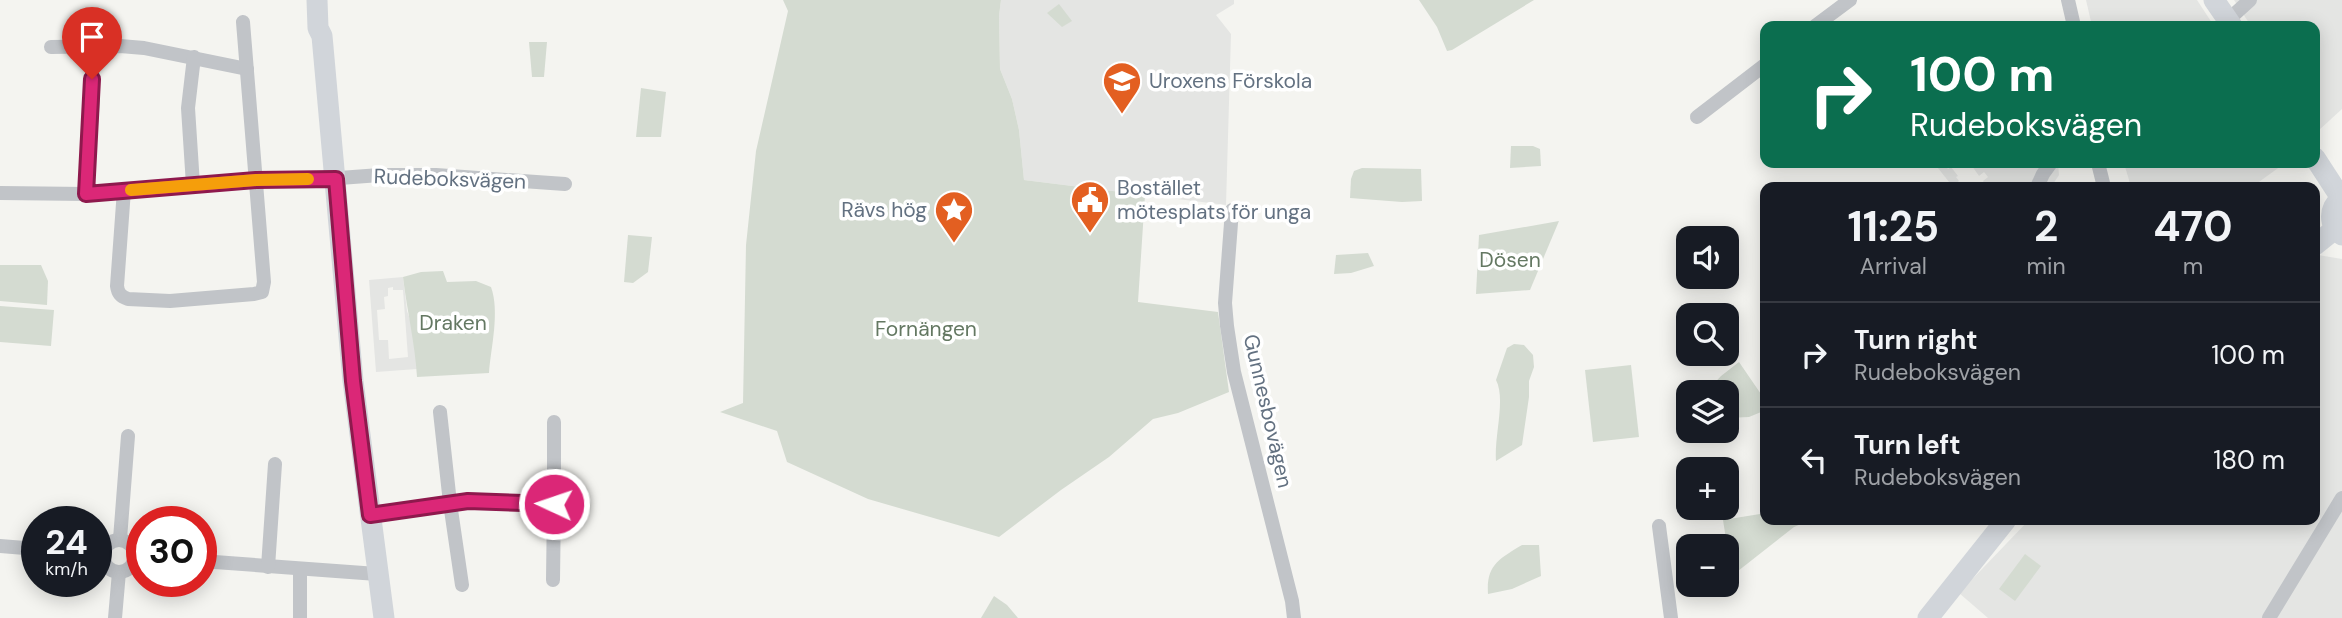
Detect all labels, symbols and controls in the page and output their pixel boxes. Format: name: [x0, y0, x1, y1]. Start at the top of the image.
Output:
pin: [62, 7, 122, 79]
icon: arrive: [73, 18, 111, 56]
text: 100 m: [1910, 42, 2054, 106]
icon: right: [1795, 49, 1886, 140]
school or university icon: Uroxens Förskola: [1101, 60, 1143, 115]
place label: Uroxens Förskola: [1149, 67, 1312, 95]
text: Rudeboksvägen: [1910, 104, 2142, 146]
street label: Rudeboksvägen: [373, 162, 527, 196]
place label: Bostället mötesplats för unga: [1117, 174, 1311, 226]
public building icon: Bostället mötesplats för unga: [1069, 179, 1111, 234]
place icon: Rävs hög: [933, 189, 975, 244]
place label: Rävs hög: [841, 196, 927, 224]
text: 11:25: [1847, 199, 1939, 254]
text: 2: [2034, 199, 2058, 254]
text: 470: [2153, 199, 2232, 254]
map controls: [1676, 226, 1739, 597]
button: sound: [1676, 226, 1739, 289]
park label: Dösen: [1479, 246, 1541, 274]
text: Arrival: [1860, 251, 1927, 281]
text: min: [2027, 251, 2066, 281]
text: m: [2183, 251, 2203, 281]
button: search: [1676, 303, 1739, 366]
park label: Draken: [419, 309, 487, 337]
park label: Fornängen: [875, 315, 977, 343]
text: Turn right: [1854, 323, 1978, 357]
street label: Gunnesbovägen: [1237, 331, 1299, 491]
icon: right: [1795, 336, 1833, 374]
text: 100 m: [2211, 338, 2285, 372]
text: Rudeboksvägen: [1854, 357, 2021, 387]
button: layers: [1676, 380, 1739, 443]
text: Turn left: [1854, 428, 1961, 462]
icon: left: [1795, 441, 1833, 479]
text: 180 m: [2213, 443, 2285, 477]
button: +: [1676, 457, 1739, 520]
text: Rudeboksvägen: [1854, 462, 2021, 492]
position arrow: [517, 467, 591, 541]
speed limit sign: 30: [126, 506, 217, 597]
text: 24: [45, 519, 88, 565]
button: −: [1676, 534, 1739, 597]
text: km/h: [45, 557, 88, 581]

